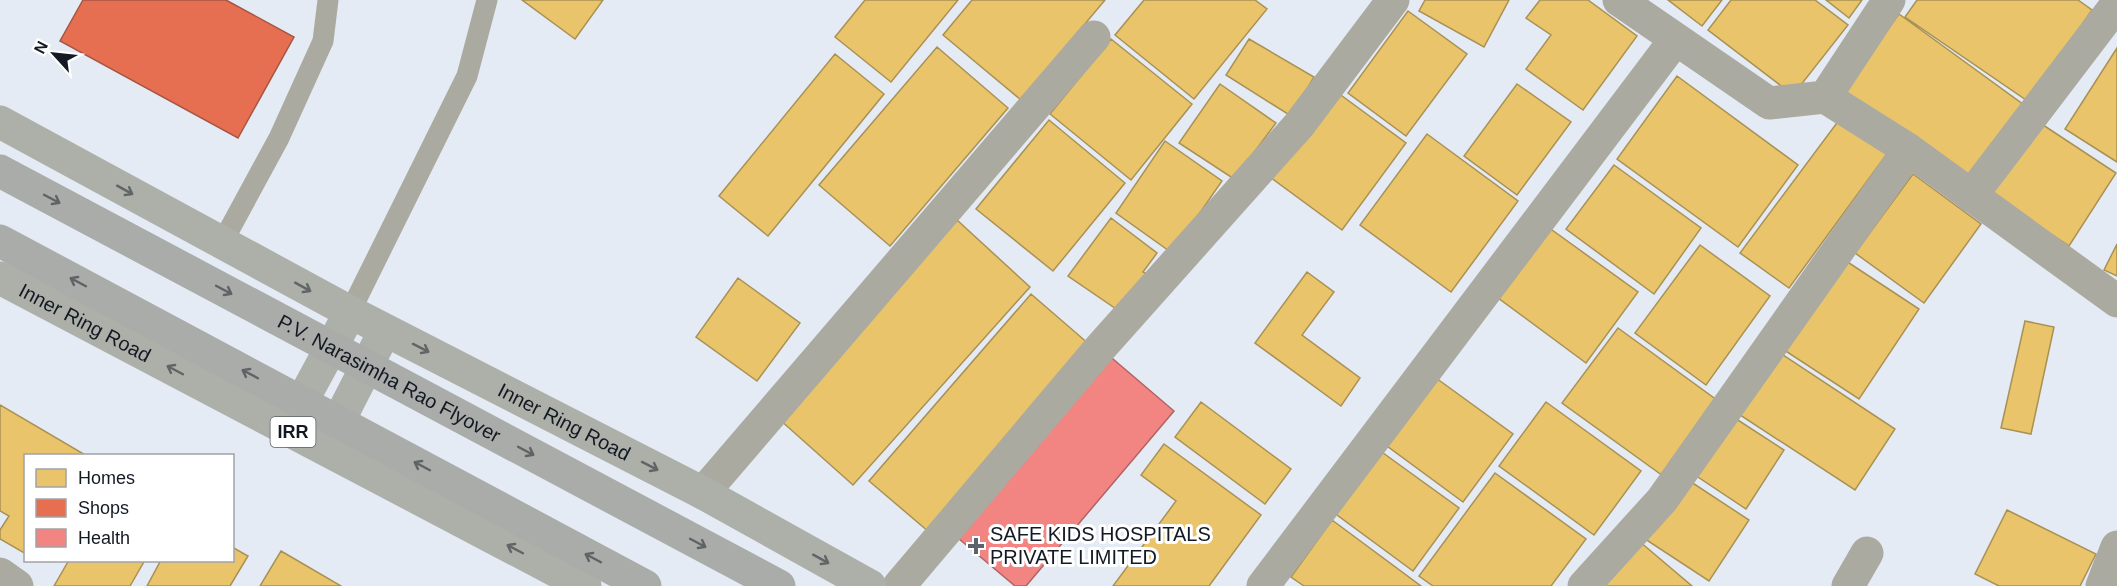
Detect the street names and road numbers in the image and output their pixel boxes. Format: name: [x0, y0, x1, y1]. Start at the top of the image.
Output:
street label: Inner Ring Road: [15, 279, 155, 366]
street label: P.V. Narasimha Rao Flyover: [274, 310, 505, 447]
street label: Inner Ring Road: [494, 379, 634, 465]
road number: IRR: [270, 417, 316, 447]

